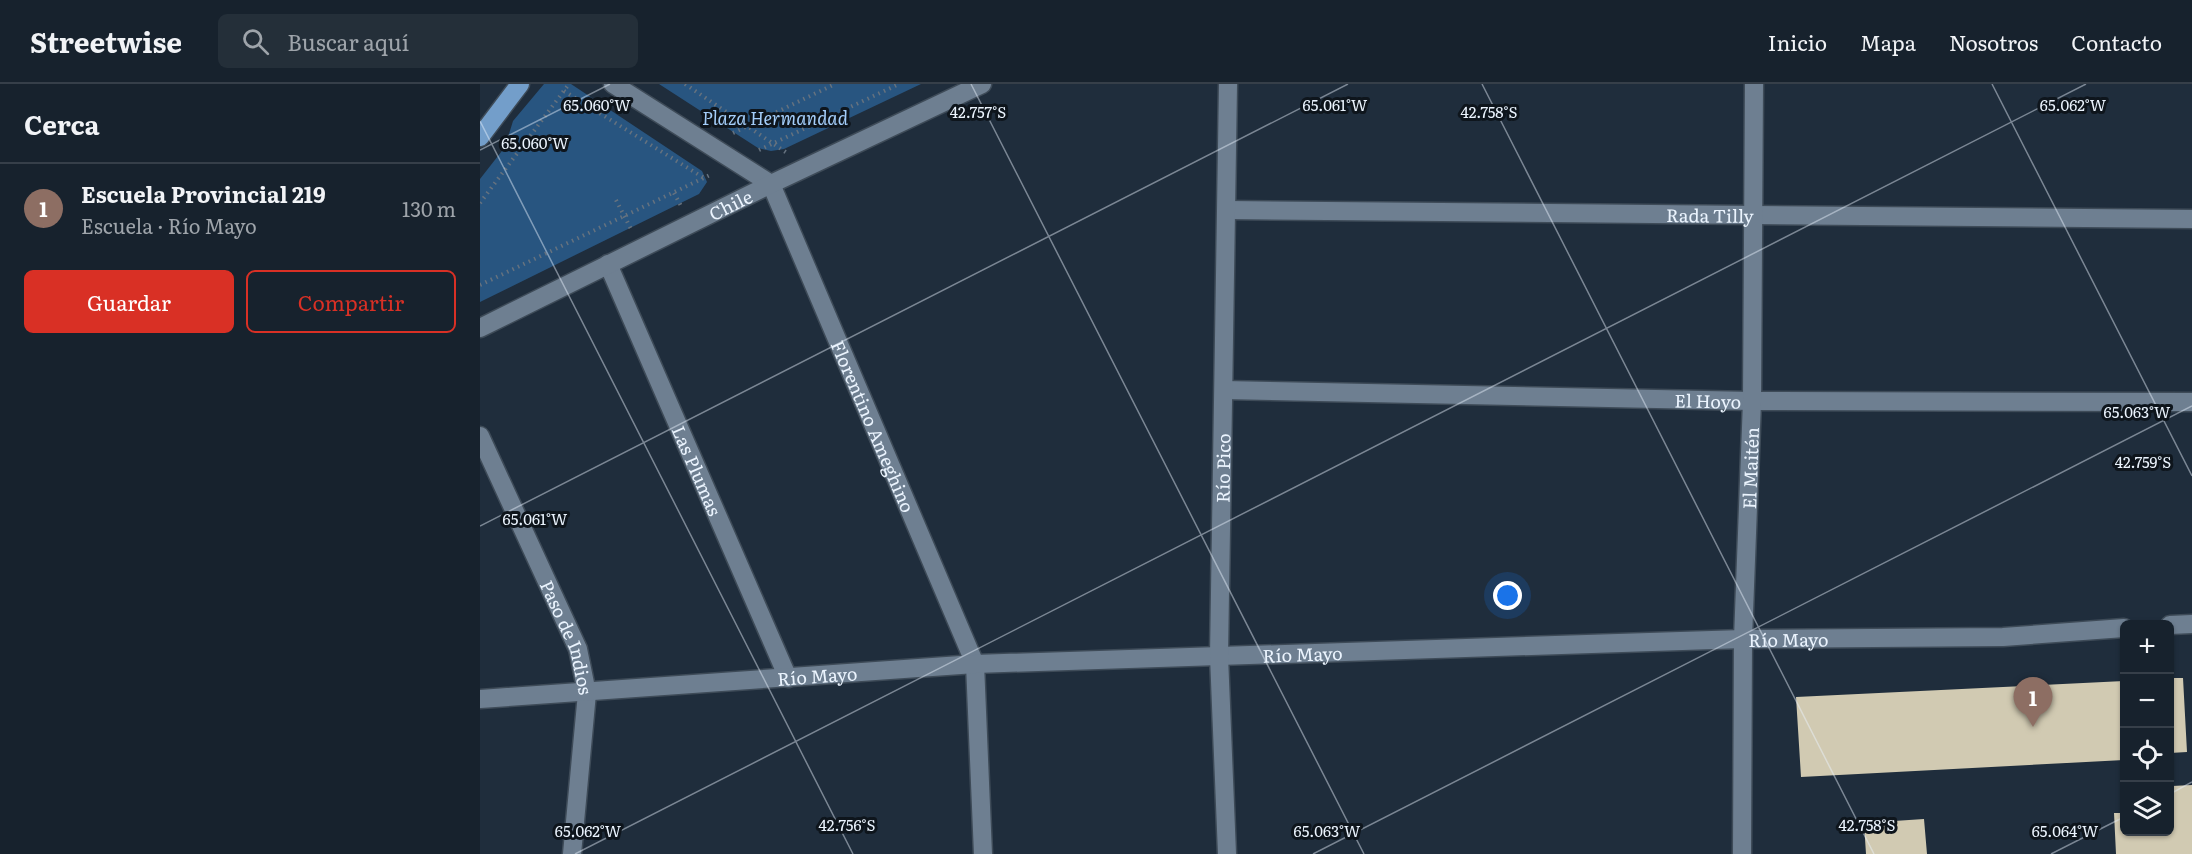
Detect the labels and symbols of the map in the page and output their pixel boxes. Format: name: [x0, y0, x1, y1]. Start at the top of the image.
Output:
text: 65.060°W: [563, 93, 631, 116]
text: 65.061°W: [1303, 93, 1368, 116]
text: 65.062°W: [2040, 93, 2107, 116]
text: 42.757°S: [950, 100, 1006, 123]
text: 42.758°S: [1461, 100, 1518, 123]
park label: Plaza Hermandad: [702, 104, 849, 131]
text: 65.060°W: [501, 131, 569, 154]
street label: Chile: [704, 182, 756, 226]
street label: Rada Tilly: [1666, 201, 1755, 228]
street label: Florentino Ameghino: [825, 336, 922, 516]
street label: El Hoyo: [1674, 386, 1742, 414]
text: 65.063°W: [2104, 400, 2171, 423]
street label: Las Plumas: [666, 421, 729, 520]
street label: El Maitén: [1734, 426, 1765, 510]
street label: Río Pico: [1208, 433, 1236, 503]
text: 42.759°S: [2115, 450, 2171, 473]
text: 65.061°W: [503, 507, 568, 530]
street label: Paso de Indios: [534, 575, 600, 697]
your location: [1493, 581, 1522, 610]
street label: Río Mayo: [1748, 625, 1829, 652]
street label: Río Mayo: [1262, 639, 1343, 668]
street label: Río Mayo: [776, 659, 858, 691]
pin: 1: [2014, 678, 2052, 727]
text: 42.756°S: [819, 813, 875, 836]
text: 42.758°S: [1839, 813, 1896, 836]
text: 65.062°W: [555, 819, 622, 842]
text: 65.063°W: [1294, 819, 1361, 842]
text: 65.064°W: [2032, 819, 2099, 842]

